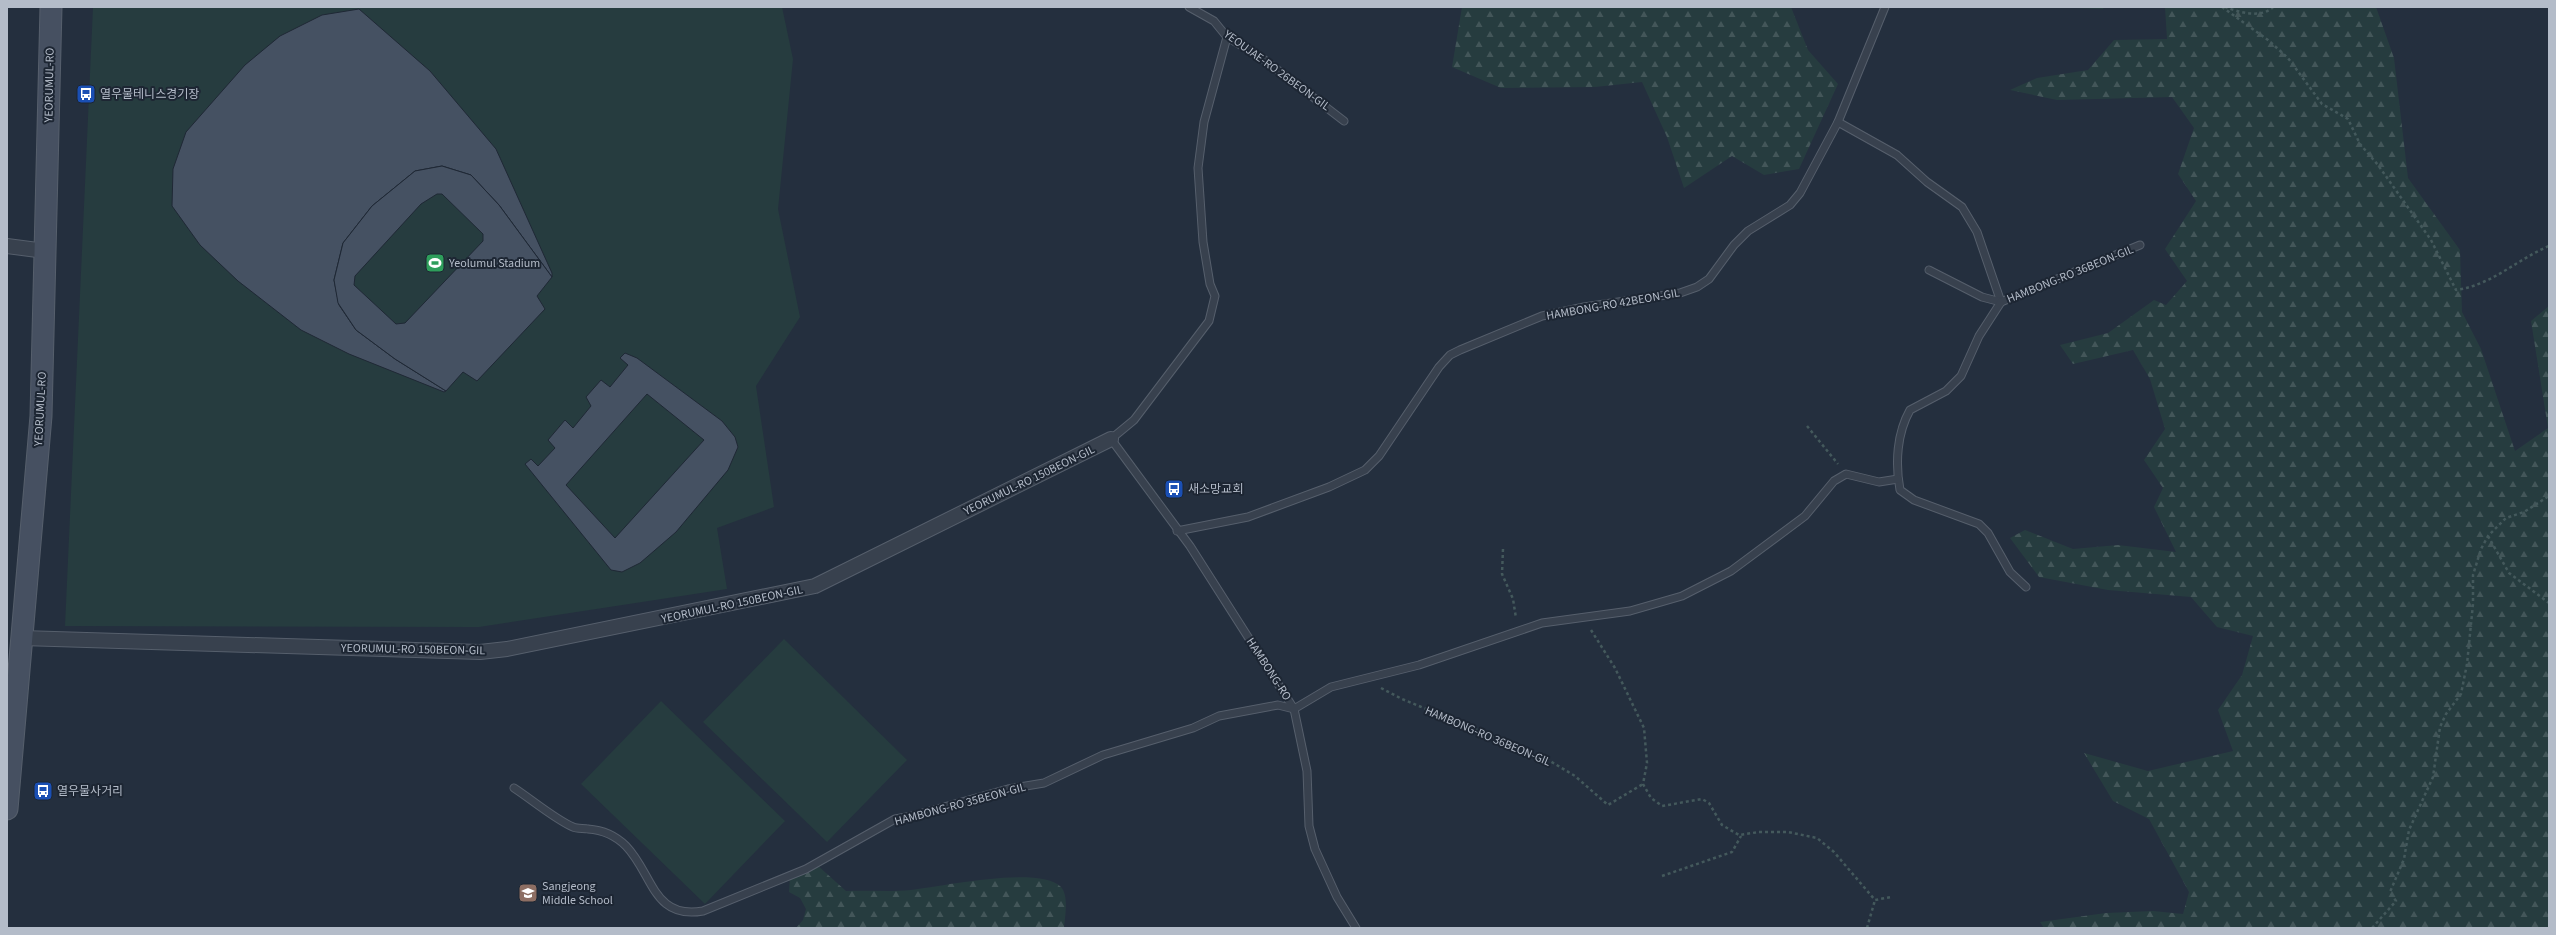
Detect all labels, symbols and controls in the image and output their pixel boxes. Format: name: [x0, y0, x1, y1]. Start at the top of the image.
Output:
street label: YEOUJAE-RO 26BEON-GIL: [1219, 25, 1334, 115]
street label: YEORUMUL-RO: [40, 47, 59, 124]
bus stop icon: 열우물테니스경기장: [75, 83, 97, 105]
place label: 열우물테니스경기장: [100, 86, 199, 103]
street label: HAMBONG-RO 36BEON-GIL: [2004, 241, 2136, 308]
sports icon: Yeolumul Stadium: [424, 252, 446, 274]
place label: Yeolumul Stadium: [448, 255, 540, 272]
street label: HAMBONG-RO 42BEON-GIL: [1545, 284, 1681, 325]
street label: YEORUMUL-RO: [30, 371, 51, 448]
street label: YEORUMUL-RO 150BEON-GIL: [960, 441, 1098, 520]
bus stop icon: 새소망교회: [1163, 478, 1185, 500]
place label: 새소망교회: [1188, 481, 1243, 498]
street label: YEORUMUL-RO 150BEON-GIL: [659, 581, 805, 628]
street label: HAMBONG-RO: [1242, 635, 1295, 704]
street label: YEORUMUL-RO 150BEON-GIL: [340, 640, 485, 659]
street label: HAMBONG-RO 36BEON-GIL: [1422, 702, 1554, 771]
street label: HAMBONG-RO 35BEON-GIL: [893, 779, 1028, 830]
bus stop icon: 열우물사거리: [32, 780, 54, 802]
place label: 열우물사거리: [57, 783, 123, 800]
place label: Sangjeong Middle School: [542, 878, 613, 909]
school or university icon: Sangjeong Middle School: [517, 882, 539, 904]

